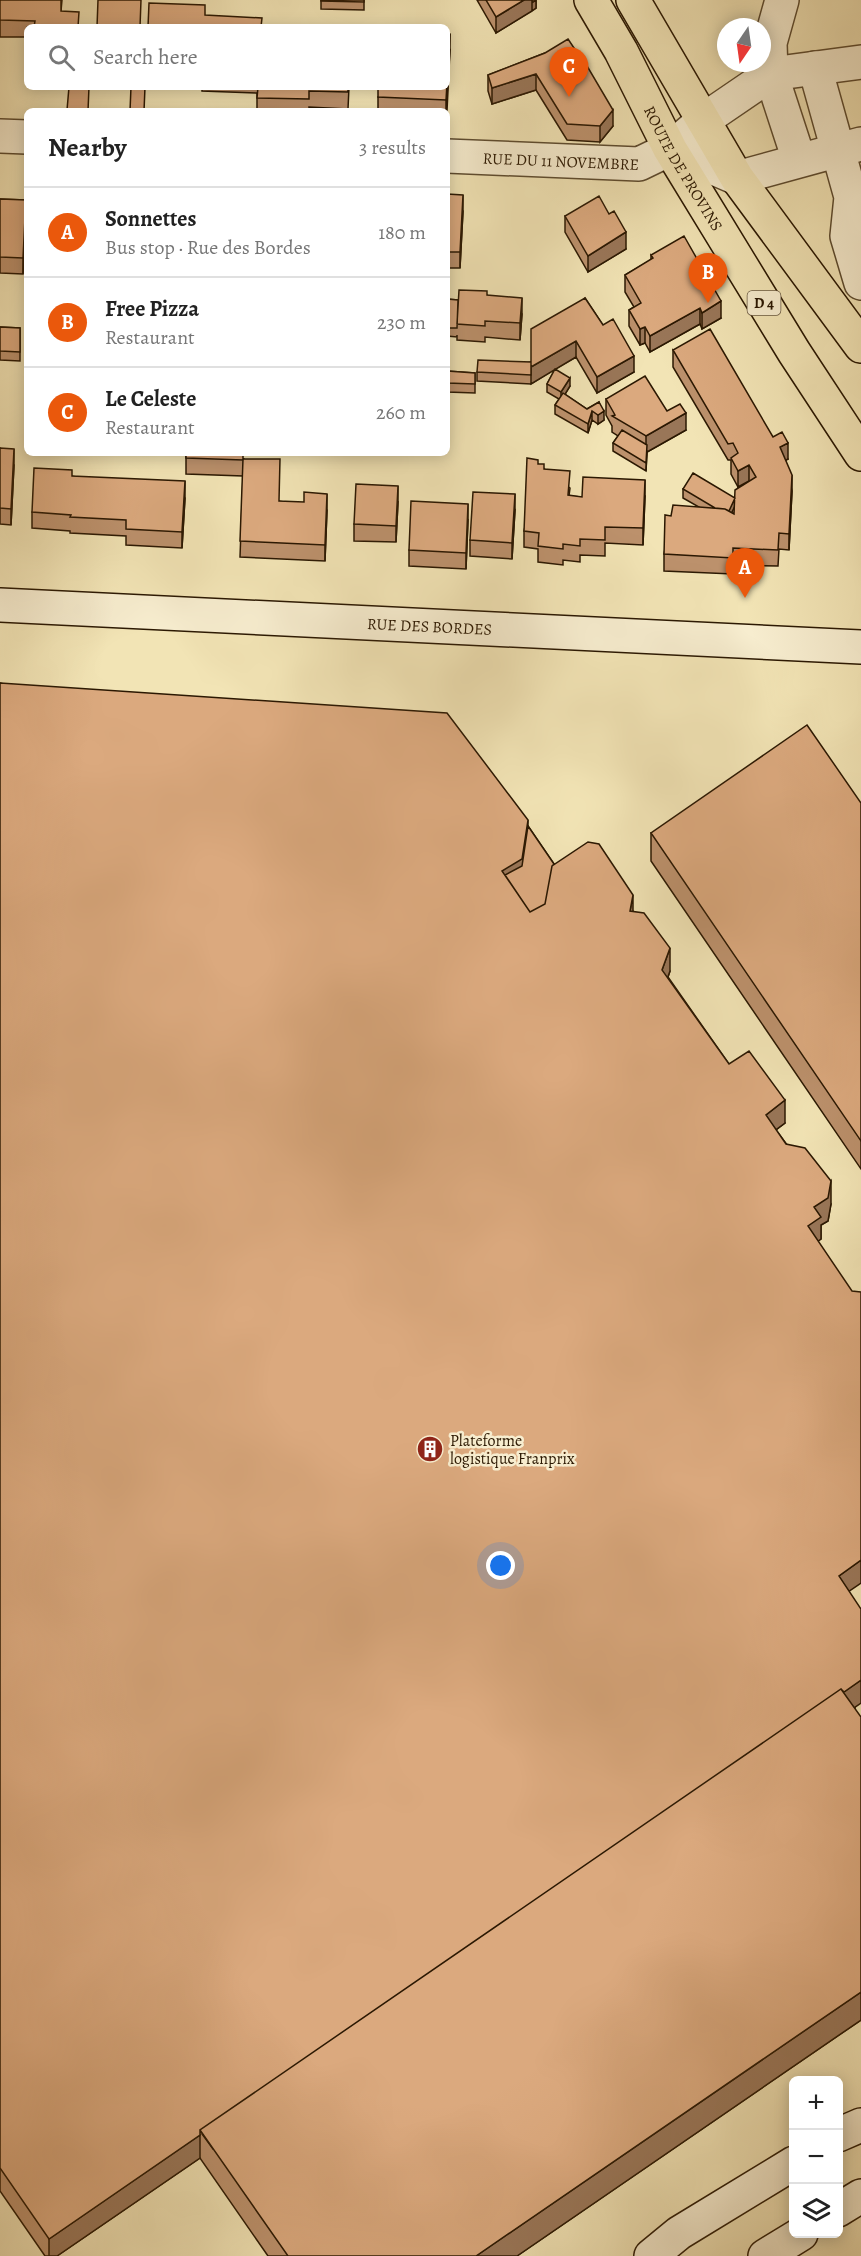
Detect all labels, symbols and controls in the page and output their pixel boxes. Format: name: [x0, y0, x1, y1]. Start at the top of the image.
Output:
north arrow: [717, 18, 771, 72]
search box: [24, 24, 450, 90]
icon: search: [45, 41, 78, 74]
text: Search here: [93, 42, 198, 72]
pin: C: [550, 48, 588, 97]
street label: ROUTE DE PROVINS: [638, 102, 728, 235]
text: Nearby: [48, 130, 127, 165]
text: 3 results: [359, 134, 426, 161]
street label: RUE DU 11 NOVEMBRE: [482, 148, 639, 176]
text: Sonnettes: [105, 204, 197, 234]
text: A: [61, 219, 74, 246]
text: 180 m: [378, 219, 426, 246]
text: Bus stop · Rue des Bordes: [105, 234, 311, 261]
pin: B: [688, 254, 728, 303]
road number: D 4: [748, 291, 780, 315]
text: Free Pizza: [105, 294, 199, 324]
text: B: [61, 309, 74, 336]
text: 230 m: [377, 309, 426, 336]
text: Restaurant: [105, 324, 195, 351]
text: Le Celeste: [105, 384, 196, 414]
text: C: [61, 399, 74, 426]
text: 260 m: [376, 399, 426, 426]
text: Restaurant: [105, 414, 195, 441]
pin: A: [726, 548, 764, 598]
street label: RUE DES BORDES: [366, 613, 492, 641]
place label: Plateforme logistique Franprix: [450, 1430, 575, 1470]
building icon: Plateforme logistique Franprix: [415, 1434, 445, 1464]
your location: [486, 1551, 515, 1580]
map controls: [789, 2076, 843, 2238]
button: +: [789, 2076, 843, 2130]
button: −: [789, 2130, 843, 2184]
button: layers: [789, 2184, 843, 2238]

